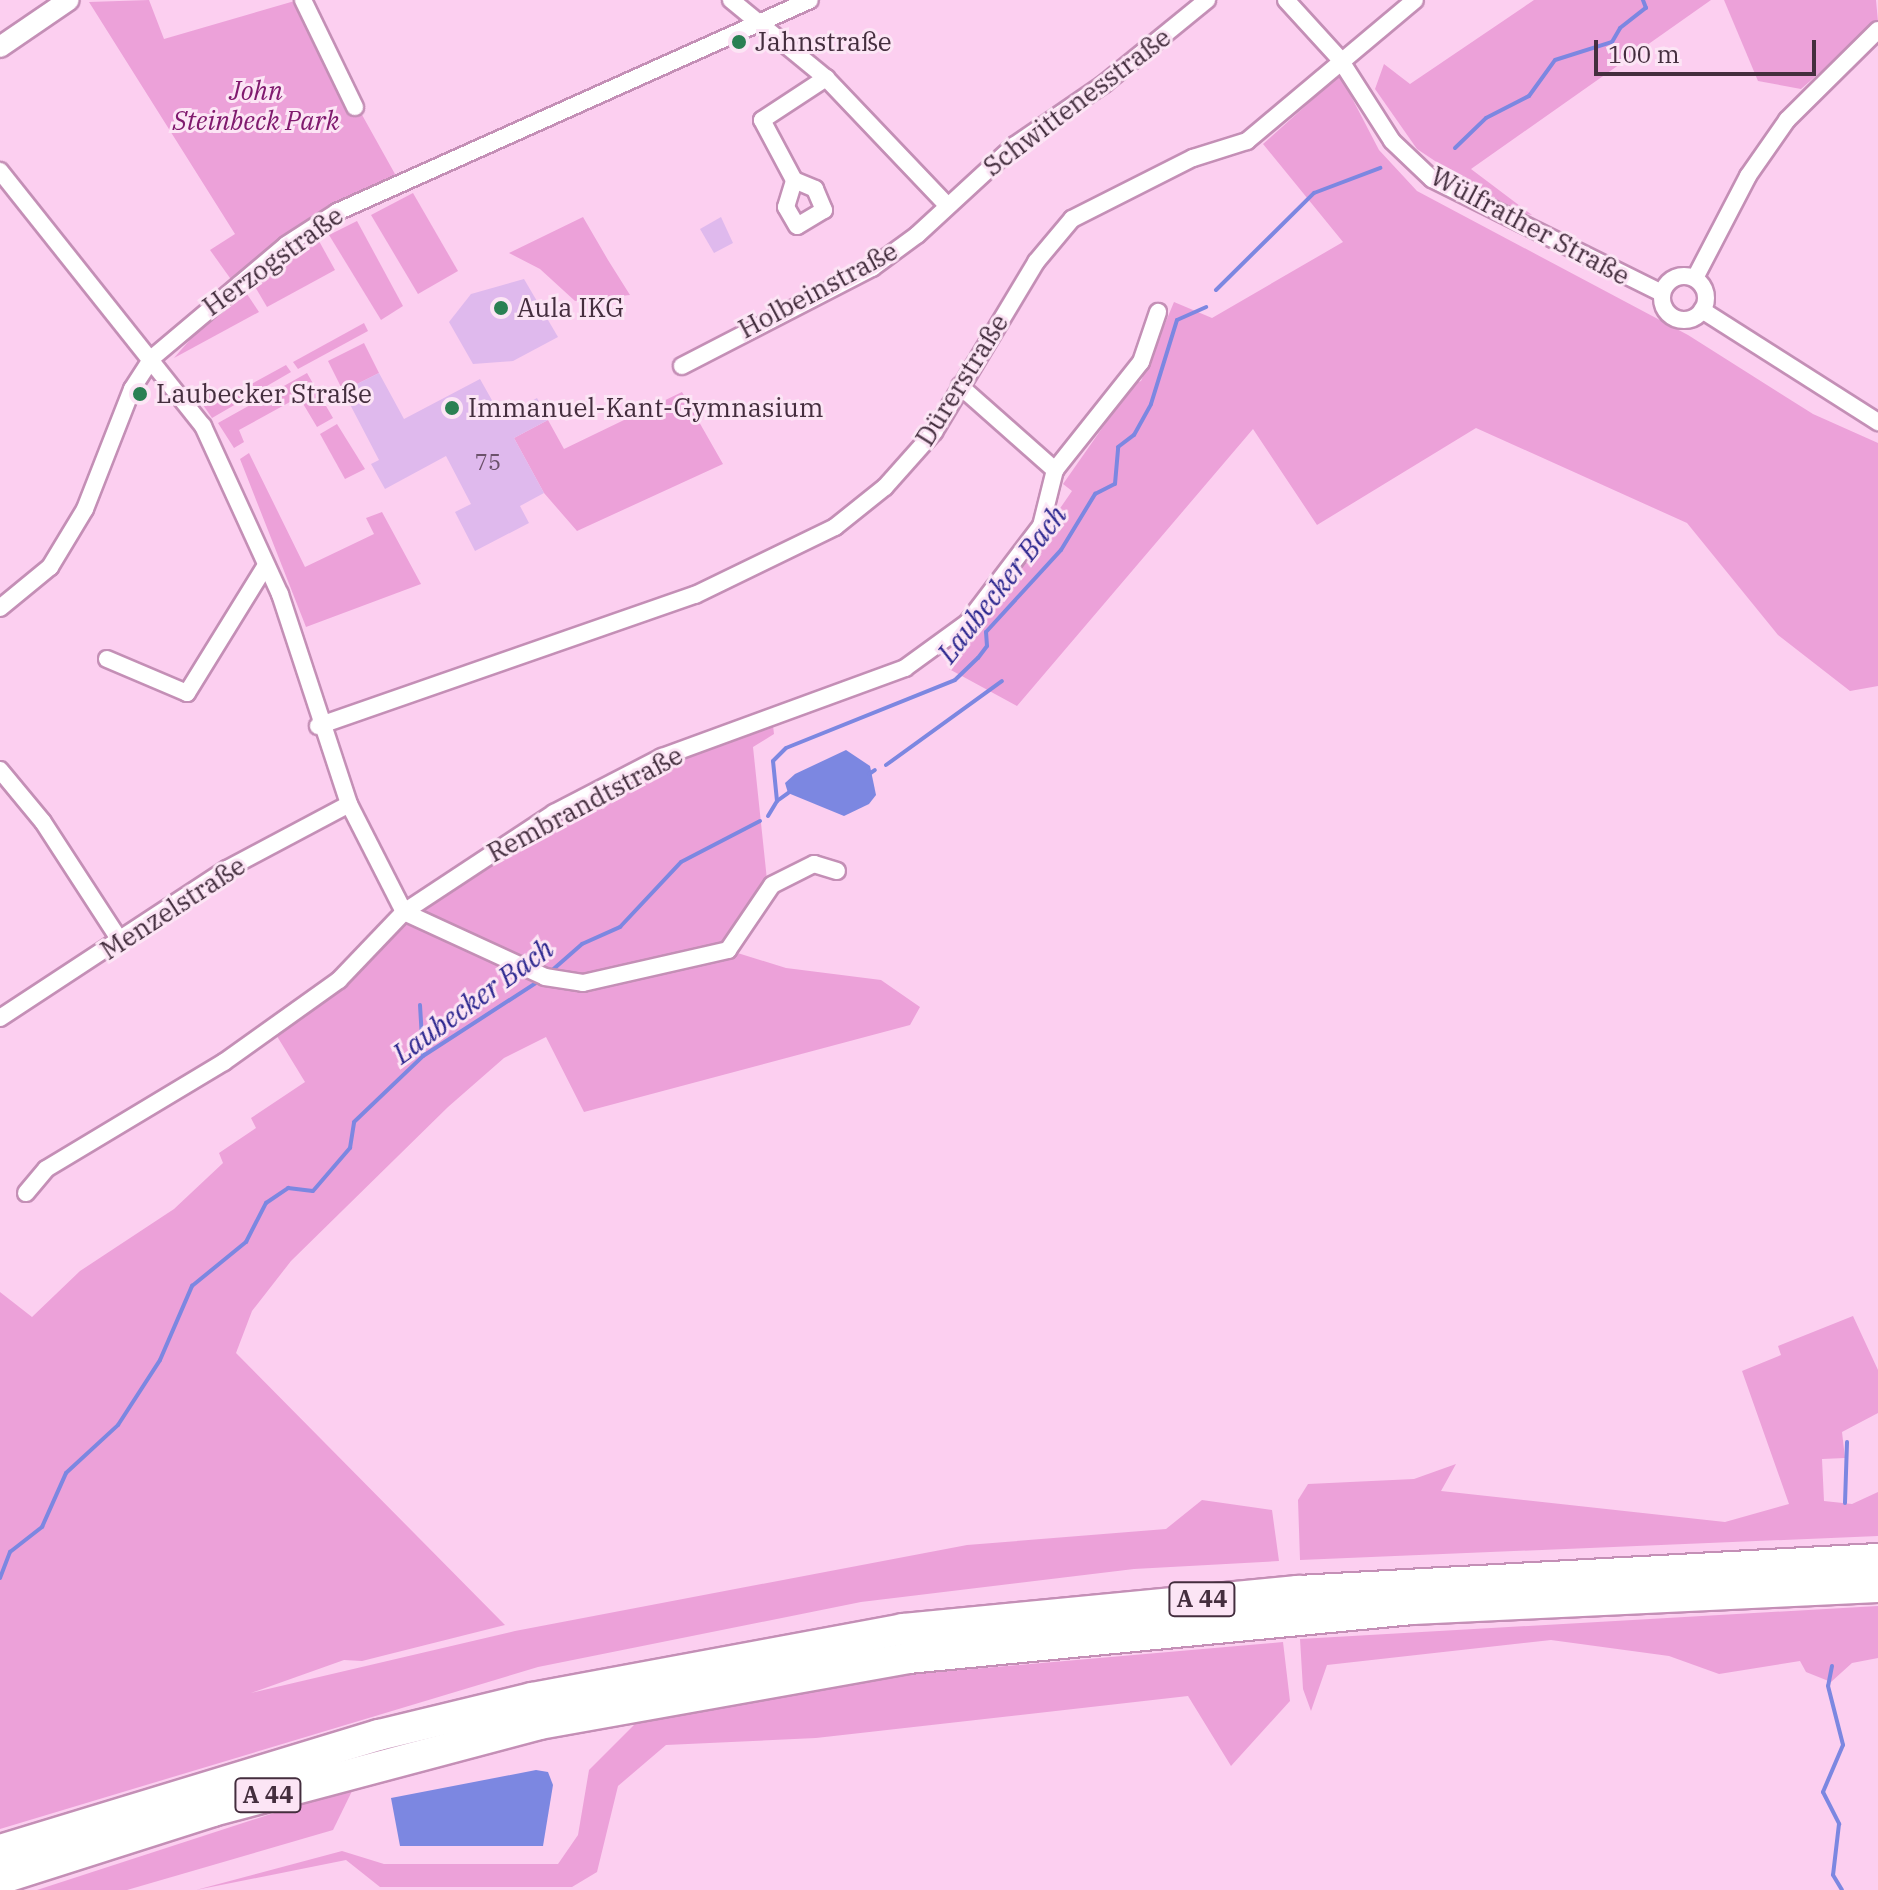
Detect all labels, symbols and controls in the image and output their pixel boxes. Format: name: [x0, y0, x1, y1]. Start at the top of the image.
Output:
street label: Schwittenesstraße: [977, 21, 1177, 183]
scale bar: [1598, 24, 1820, 74]
place label: Jahnstraße: [755, 26, 892, 58]
marker: Jahnstraße: [730, 33, 748, 51]
text: 100 m: [1608, 38, 1680, 70]
park label: John Steinbeck Park: [172, 75, 340, 136]
street label: Wülfrather Straße: [1425, 160, 1635, 292]
street label: Herzogstraße: [197, 200, 349, 322]
street label: Holbeinstraße: [733, 235, 903, 345]
place label: Aula IKG: [517, 292, 624, 324]
marker: Aula IKG: [492, 299, 510, 317]
street label: Dürerstraße: [909, 308, 1015, 452]
place label: Laubecker Straße: [156, 378, 372, 410]
marker: Laubecker Straße: [131, 385, 149, 403]
place label: Immanuel-Kant-Gymnasium: [468, 392, 824, 424]
marker: Immanuel-Kant-Gymnasium: [443, 399, 461, 417]
house number: 75: [475, 449, 501, 475]
water label: Laubecker Bach: [930, 499, 1074, 669]
street label: Rembrandtstraße: [482, 739, 688, 869]
street label: Menzelstraße: [95, 850, 251, 966]
water label: Laubecker Bach: [386, 931, 560, 1071]
road number: A 44: [1168, 1579, 1236, 1619]
road number: A 44: [234, 1775, 302, 1815]

